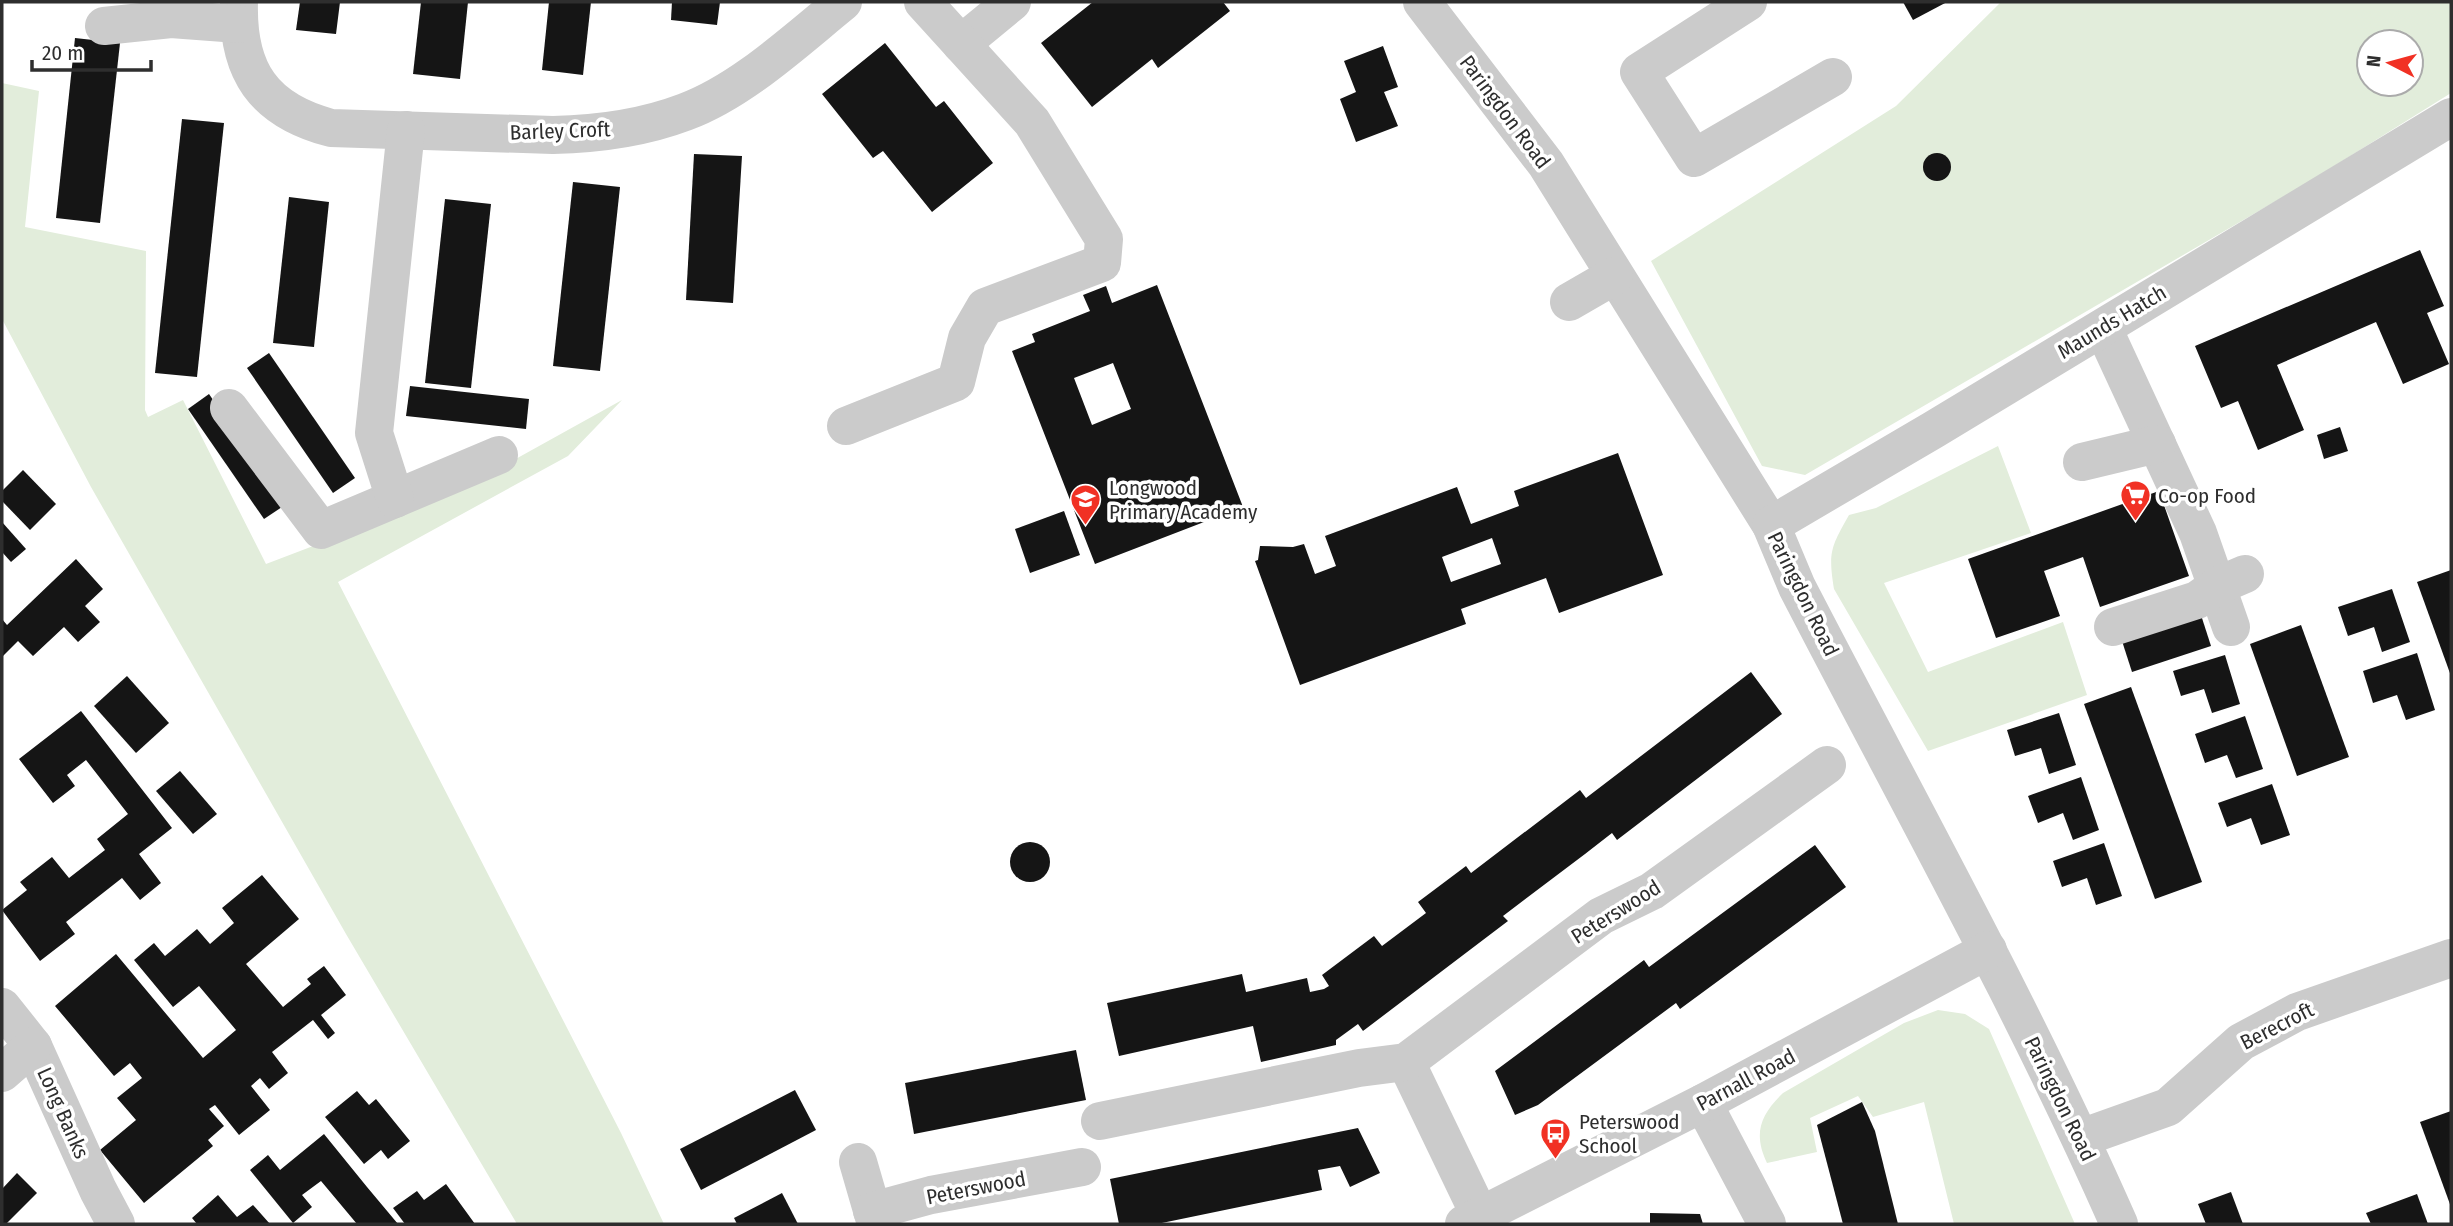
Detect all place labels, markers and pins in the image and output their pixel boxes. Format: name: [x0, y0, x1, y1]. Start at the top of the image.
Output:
place label: Longwood Primary Academy: [1109, 475, 1258, 525]
supermarket icon: Co-op Food: [2118, 479, 2152, 523]
school or university icon: Longwood Primary Academy: [1069, 483, 1103, 527]
place label: Co-op Food: [2158, 483, 2256, 509]
place label: Peterswood School: [1579, 1109, 1680, 1159]
bus stop icon: Peterswood School: [1539, 1117, 1573, 1161]

